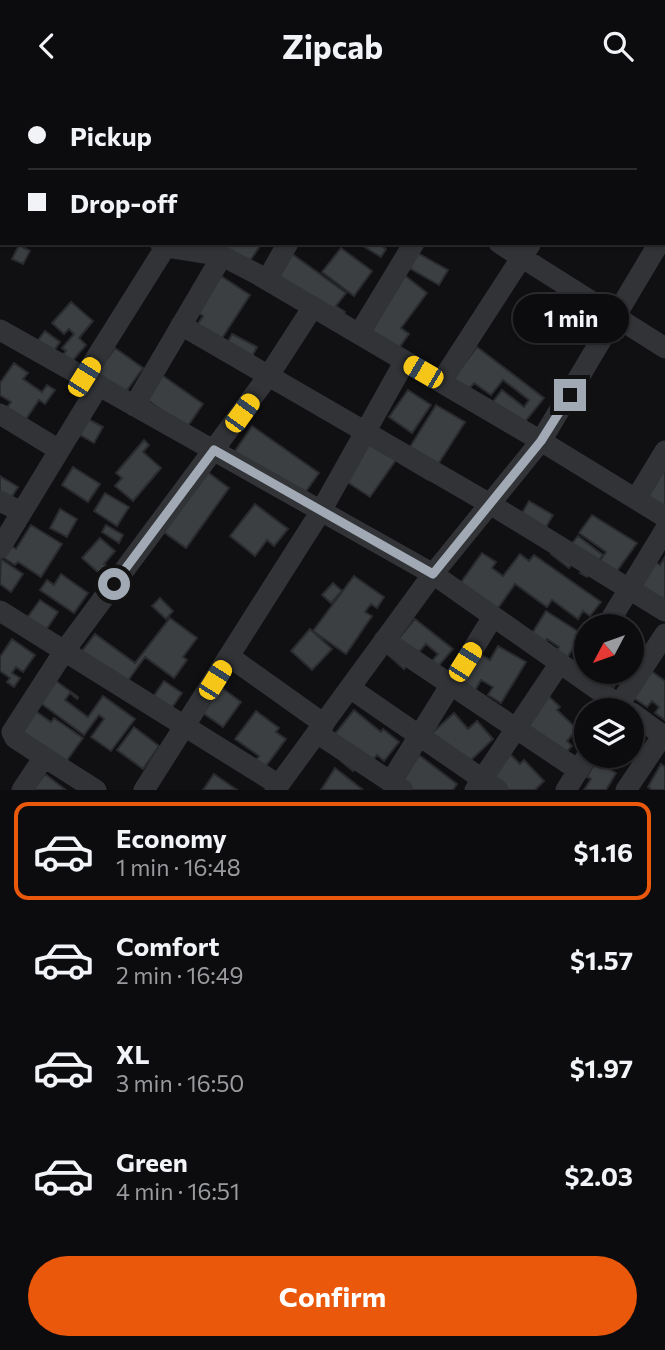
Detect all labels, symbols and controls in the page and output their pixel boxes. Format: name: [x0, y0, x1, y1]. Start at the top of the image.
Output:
text: Zipcab: [282, 26, 383, 66]
icon: back: [28, 27, 66, 65]
icon: search: [599, 27, 637, 65]
text: Pickup: [70, 120, 152, 151]
text: Drop-off: [70, 187, 177, 218]
callout: 1 min: [512, 293, 628, 343]
text: 1 min: [544, 304, 598, 332]
car: [400, 352, 447, 392]
car: [64, 354, 105, 400]
route end: [554, 379, 586, 411]
car: [222, 390, 263, 436]
route start: [98, 568, 130, 600]
north arrow: [574, 614, 644, 684]
map controls: [574, 614, 644, 768]
car: [445, 639, 486, 685]
car: [195, 657, 236, 703]
button: layers: [574, 698, 644, 768]
icon: car: [32, 820, 95, 883]
text: Economy: [116, 822, 227, 853]
text: $1.16: [574, 836, 633, 867]
text: 1 min · 16:48: [116, 853, 241, 881]
icon: car: [32, 928, 95, 991]
text: Comfort: [116, 930, 219, 961]
text: $1.57: [570, 944, 633, 975]
text: 2 min · 16:49: [116, 961, 244, 989]
icon: car: [32, 1036, 95, 1099]
text: XL: [116, 1038, 150, 1069]
text: $1.97: [570, 1052, 633, 1083]
text: 3 min · 16:50: [116, 1069, 244, 1097]
icon: car: [32, 1144, 95, 1207]
text: Green: [116, 1146, 188, 1177]
text: $2.03: [564, 1160, 633, 1191]
text: 4 min · 16:51: [116, 1177, 240, 1205]
button: Confirm: [28, 1256, 637, 1336]

